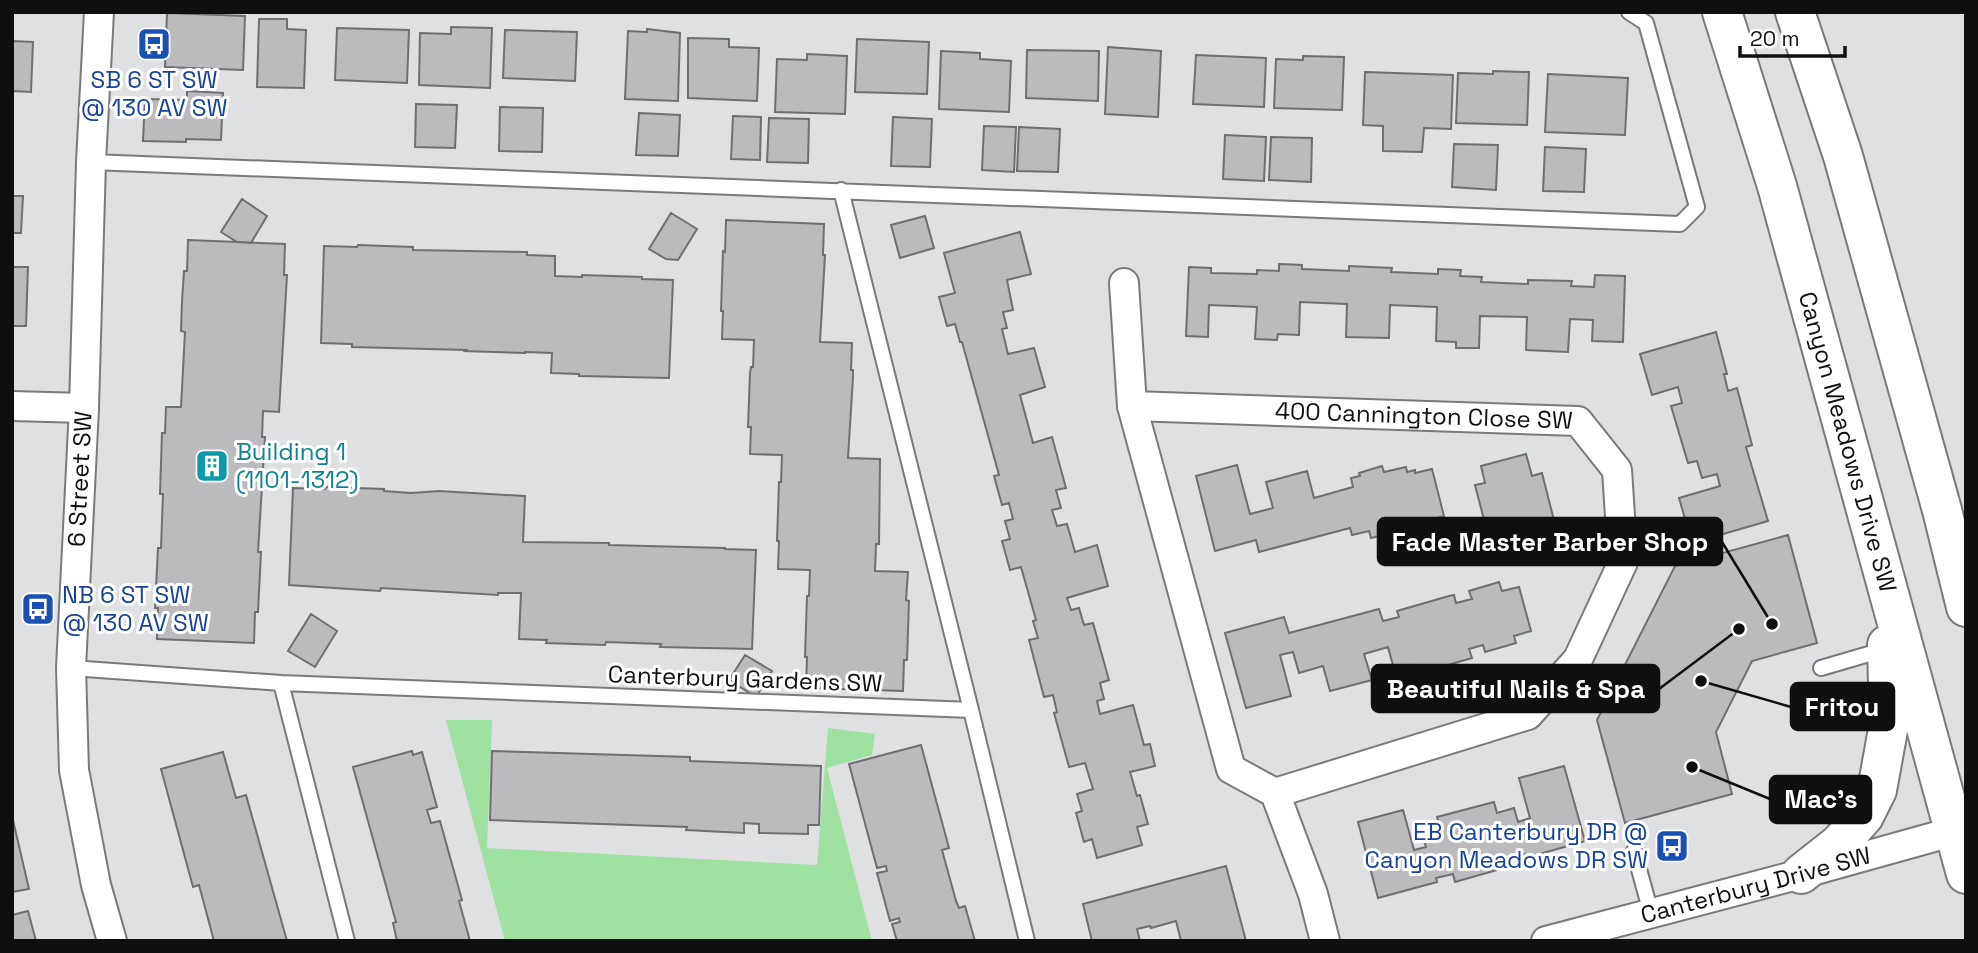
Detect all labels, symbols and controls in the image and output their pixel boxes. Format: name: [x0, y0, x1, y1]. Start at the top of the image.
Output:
scale bar: [1740, 14, 1845, 58]
bus stop icon: SB 6 ST SW @ 130 AV SW: [135, 25, 173, 63]
text: 20 m: [1750, 25, 1800, 52]
place label: SB 6 ST SW @ 130 AV SW: [81, 64, 227, 123]
street label: Canyon Meadows Drive SW: [1792, 288, 1904, 596]
street label: 400 Cannington Close SW: [1274, 395, 1573, 436]
street label: 6 Street SW: [60, 410, 99, 548]
place label: Building 1 (1101-1312): [236, 436, 358, 495]
building icon: Building 1 (1101-1312): [193, 447, 231, 485]
callout: Fade Master Barber Shop: [1378, 518, 1722, 565]
text: Fade Master Barber Shop: [1392, 525, 1708, 559]
place label: NB 6 ST SW @ 130 AV SW: [62, 579, 209, 638]
bus stop icon: NB 6 ST SW @ 130 AV SW: [19, 590, 57, 628]
street label: Canterbury Gardens SW: [607, 658, 883, 699]
callout: Beautiful Nails & Spa: [1372, 665, 1659, 712]
text: Beautiful Nails & Spa: [1387, 672, 1645, 706]
callout: Fritou: [1791, 683, 1894, 730]
text: Fritou: [1805, 690, 1879, 724]
callout: Mac's: [1770, 776, 1871, 823]
text: Mac's: [1784, 782, 1858, 816]
place label: EB Canterbury DR @ Canyon Meadows DR SW: [1365, 816, 1648, 875]
bus stop icon: EB Canterbury DR @ Canyon Meadows DR SW: [1653, 827, 1691, 865]
street label: Canterbury Drive SW: [1637, 839, 1874, 930]

